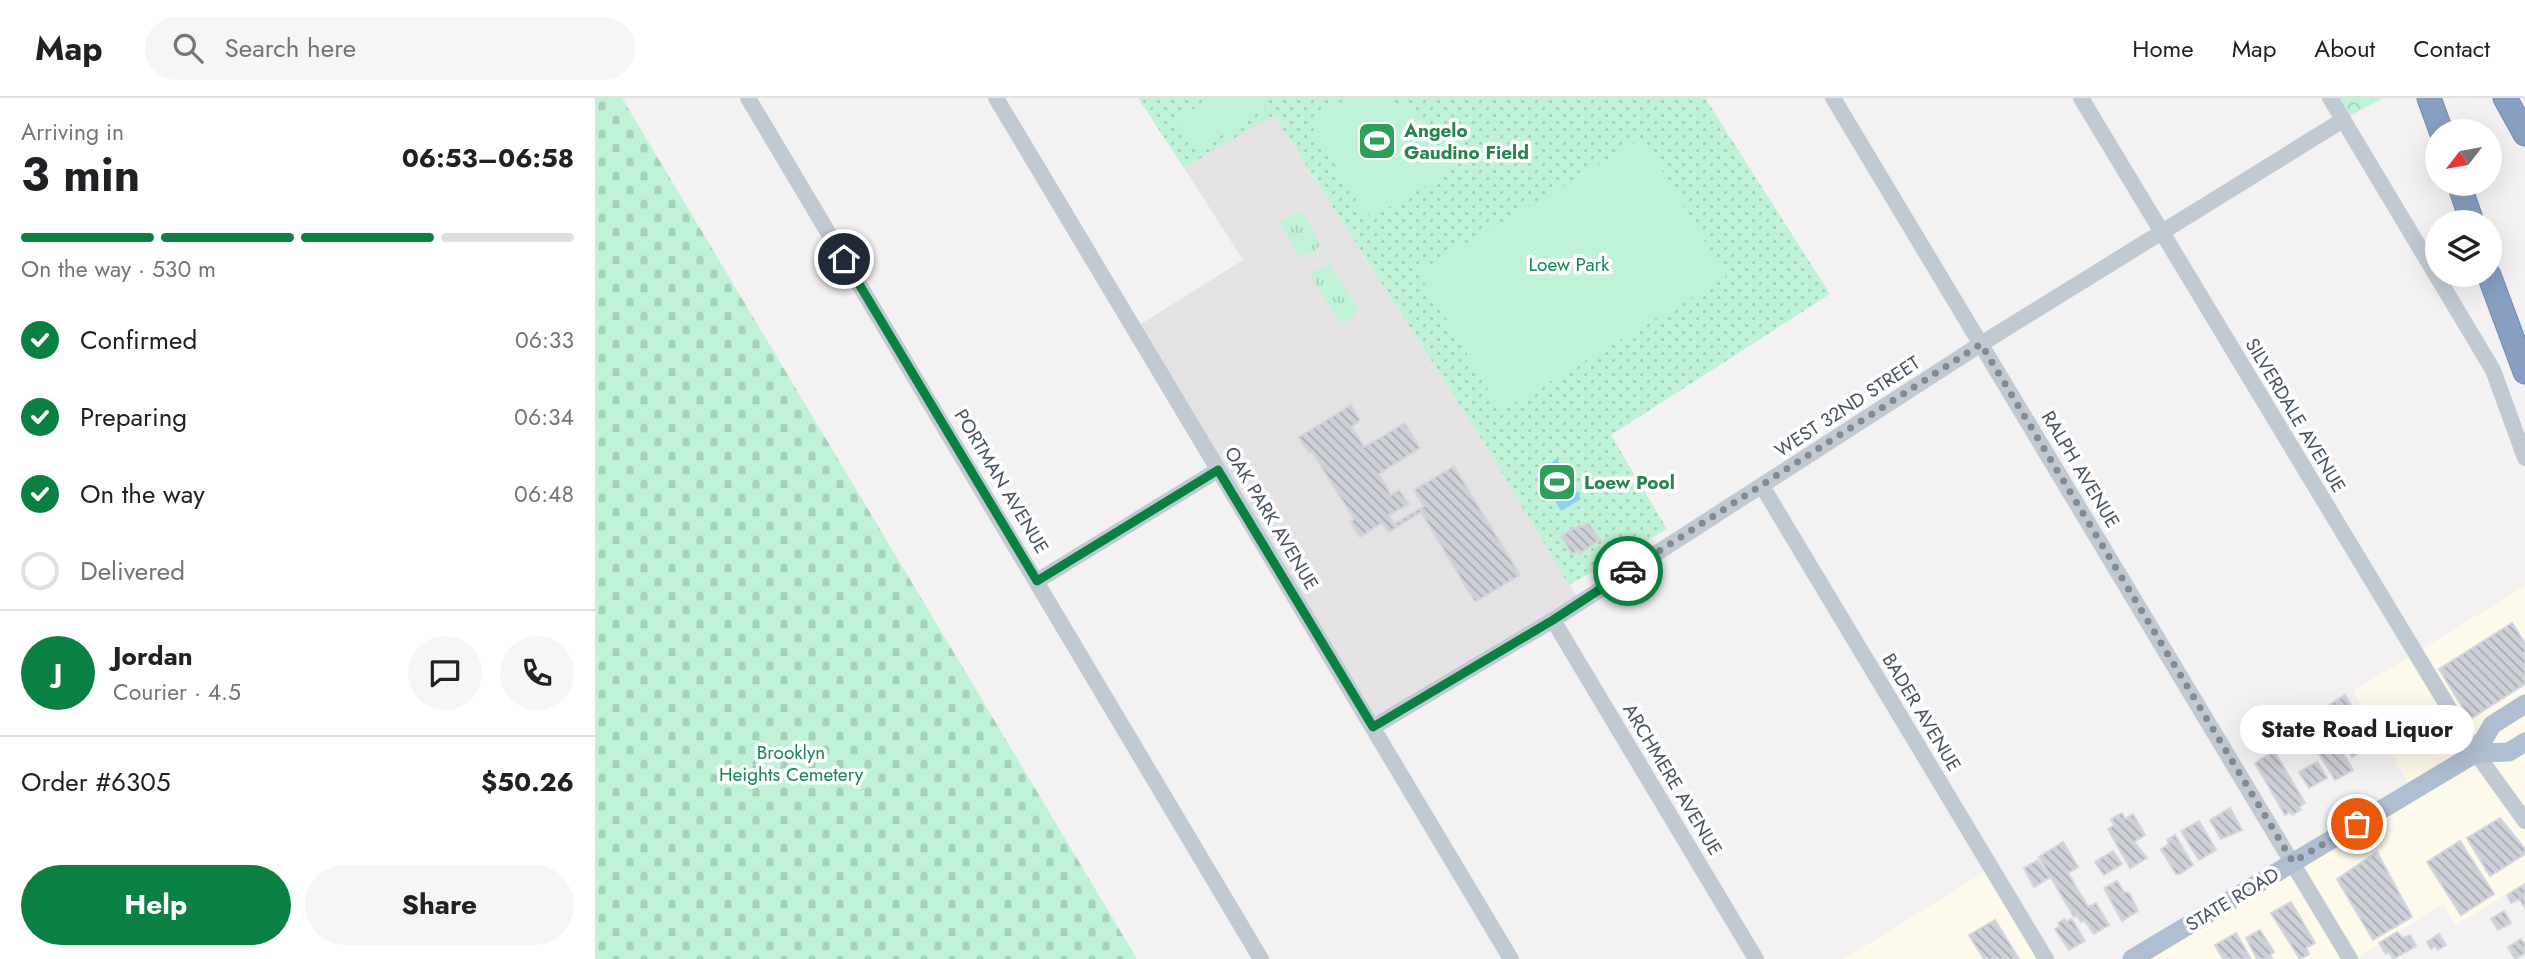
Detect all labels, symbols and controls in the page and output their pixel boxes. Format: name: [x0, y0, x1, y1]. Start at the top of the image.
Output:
search box: [145, 17, 635, 80]
text: Map: [35, 25, 103, 72]
icon: search: [169, 29, 207, 67]
text: Search here: [225, 29, 356, 67]
text: Home: [2132, 31, 2194, 66]
text: Map: [2232, 31, 2276, 66]
text: About: [2314, 31, 2375, 66]
text: Contact: [2413, 31, 2490, 66]
text: Arriving in: [21, 115, 124, 149]
place label: Angelo Gaudino Field: [1403, 117, 1529, 166]
north arrow: [2425, 119, 2503, 196]
map controls: [2425, 119, 2502, 287]
sports icon: Angelo Gaudino Field: [1356, 120, 1398, 162]
text: 06:53–06:58: [402, 139, 574, 177]
text: 3 min: [21, 142, 140, 208]
button: layers: [2425, 210, 2502, 287]
pin: [814, 229, 874, 289]
icon: home: [825, 240, 863, 278]
park label: Loew Park: [1529, 251, 1610, 278]
text: On the way · 530 m: [21, 252, 216, 286]
icon: check: [21, 321, 59, 359]
text: Confirmed: [80, 321, 197, 359]
text: 06:33: [515, 323, 574, 357]
street label: SILVERDALE AVENUE: [2239, 333, 2352, 497]
street label: WEST 32ND STREET: [1769, 349, 1925, 464]
icon: check: [21, 398, 59, 436]
text: Preparing: [80, 398, 187, 436]
text: 06:34: [514, 400, 574, 434]
street label: PORTMAN AVENUE: [948, 404, 1055, 558]
street label: RALPH AVENUE: [2035, 406, 2126, 533]
street label: OAK PARK AVENUE: [1218, 442, 1325, 595]
sports icon: Loew Pool: [1536, 461, 1578, 503]
place label: Loew Pool: [1584, 469, 1675, 496]
icon: check: [21, 475, 59, 513]
text: On the way: [80, 475, 205, 513]
text: 06:48: [514, 477, 574, 511]
courier: [1593, 536, 1663, 606]
text: Delivered: [80, 552, 185, 590]
icon: car: [1609, 552, 1647, 590]
button: chat: [408, 636, 482, 710]
button: phone: [500, 636, 574, 710]
text: Jordan: [113, 637, 193, 675]
street label: BADER AVENUE: [1876, 648, 1967, 776]
text: J: [54, 654, 62, 692]
text: Courier · 4.5: [113, 675, 241, 709]
street label: ARCHMERE AVENUE: [1616, 698, 1729, 860]
callout: State Road Liquor: [2240, 705, 2474, 754]
text: State Road Liquor: [2261, 712, 2453, 746]
park label: Brooklyn Heights Cemetery: [719, 739, 864, 788]
text: Order #6305: [21, 763, 171, 801]
text: $50.26: [481, 763, 574, 801]
pin: [2327, 794, 2387, 854]
icon: bag: [2338, 805, 2376, 843]
street label: STATE ROAD: [2181, 861, 2284, 938]
button: Help: [21, 865, 291, 945]
button: Share: [305, 865, 574, 945]

